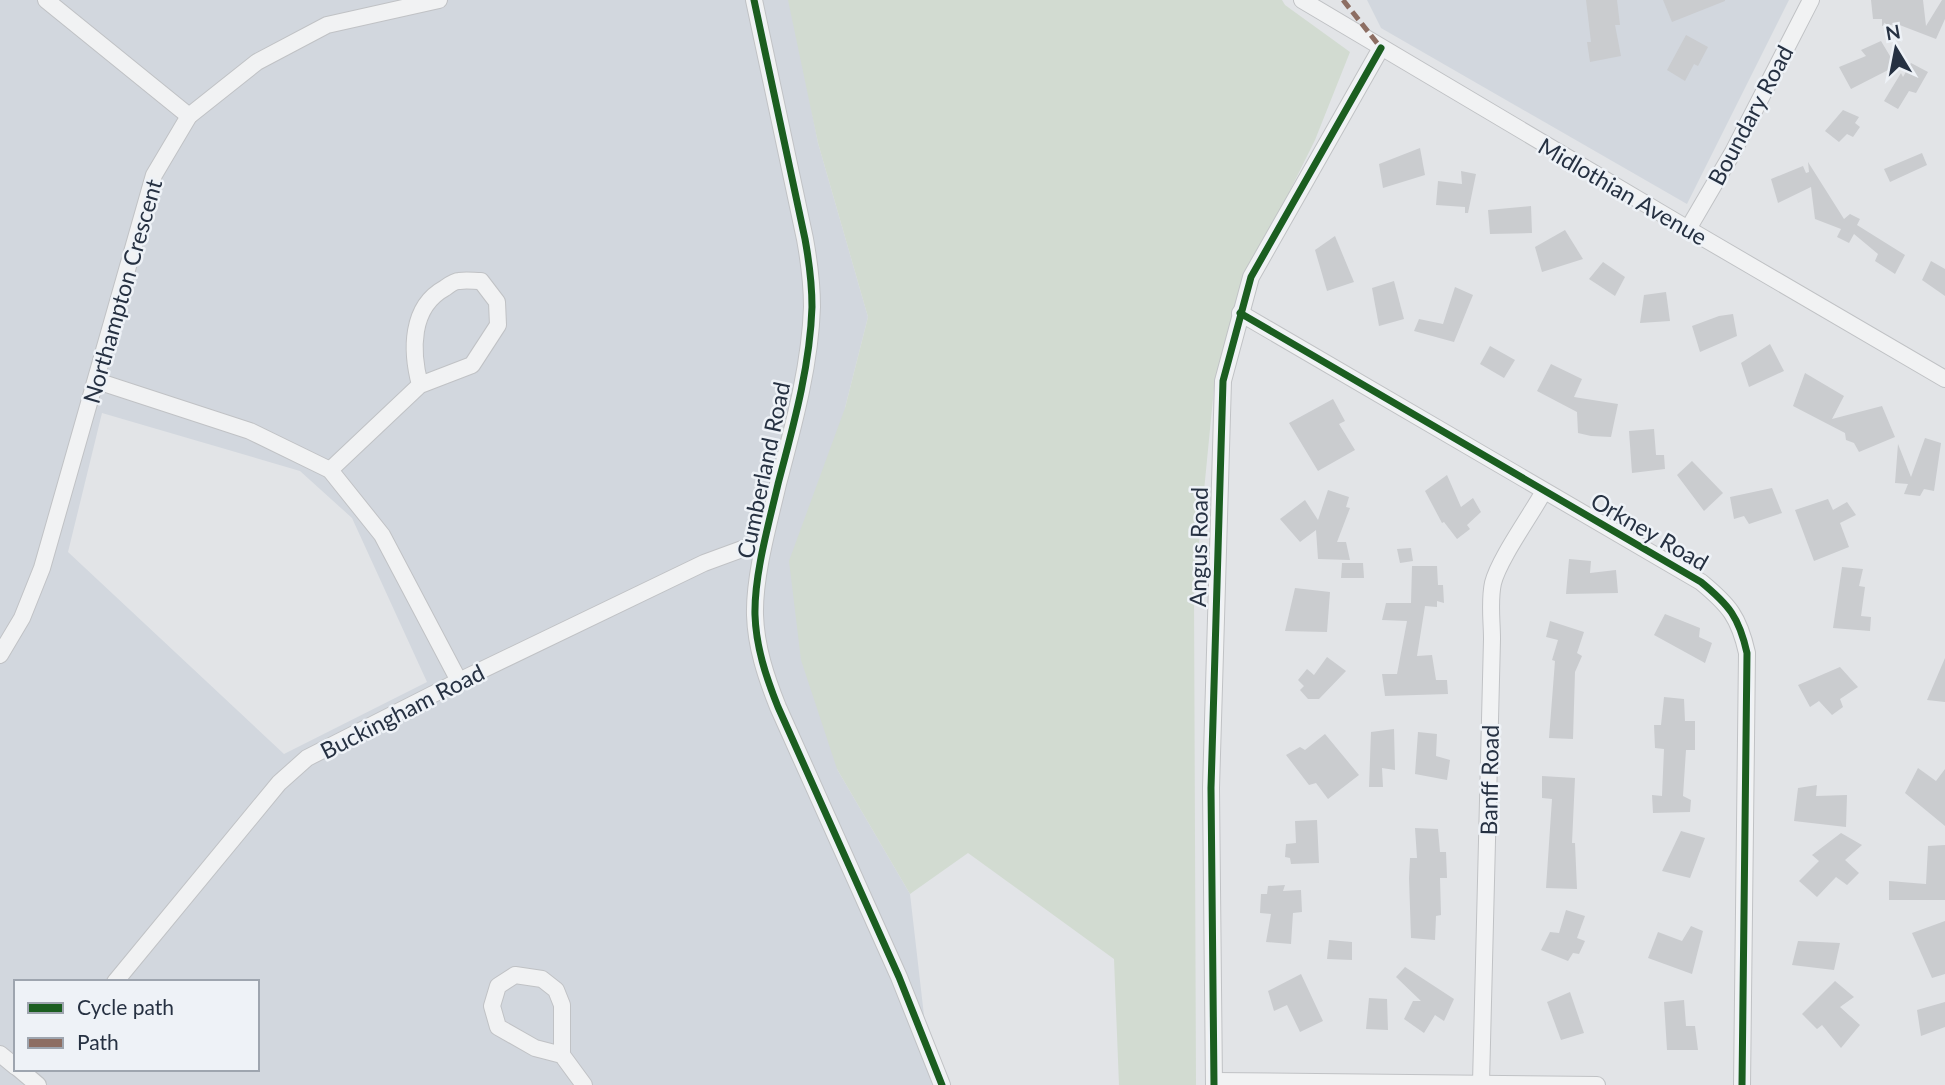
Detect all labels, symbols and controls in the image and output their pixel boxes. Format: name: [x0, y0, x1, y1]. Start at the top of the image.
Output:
north arrow: [1861, 14, 1931, 84]
text: N: [1884, 19, 1902, 44]
street label: Boundary Road: [1701, 40, 1799, 190]
street label: Midlothian Avenue: [1534, 131, 1712, 251]
street label: Northampton Crescent: [77, 175, 168, 406]
street label: Cumberland Road: [731, 379, 795, 561]
street label: Orkney Road: [1586, 486, 1714, 576]
street label: Angus Road: [1183, 487, 1213, 607]
street label: Buckingham Road: [315, 658, 489, 764]
street label: Banff Road: [1474, 724, 1504, 836]
legend: [14, 980, 259, 1071]
text: Cycle path: [77, 994, 174, 1019]
text: Path: [77, 1029, 119, 1054]

